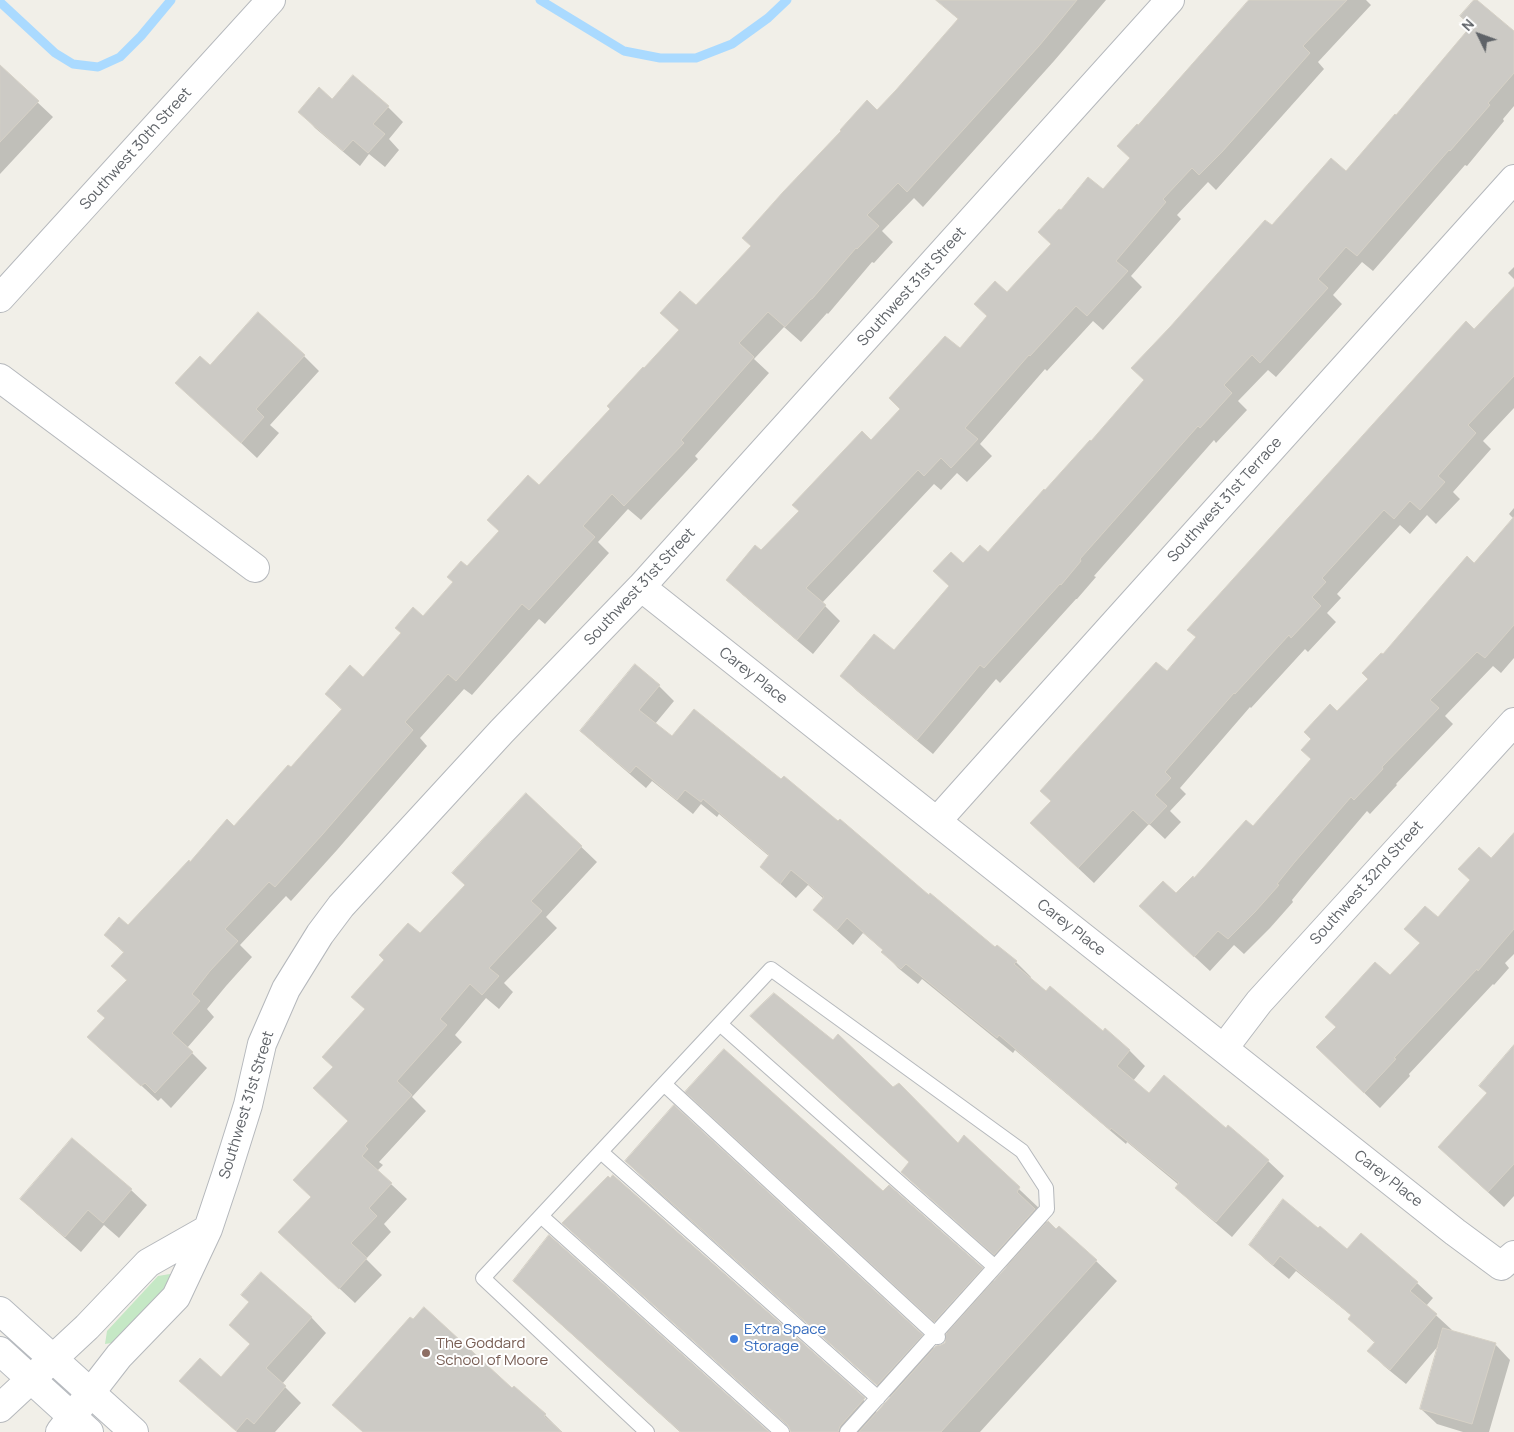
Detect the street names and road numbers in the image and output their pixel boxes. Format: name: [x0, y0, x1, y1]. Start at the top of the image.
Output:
street label: Southwest 30th Street: [76, 84, 196, 214]
street label: Southwest 31st Street: [854, 224, 970, 350]
street label: Southwest 31st Terrace: [1164, 434, 1286, 566]
street label: Southwest 31st Street: [581, 525, 699, 649]
street label: Carey Place: [715, 644, 791, 708]
street label: Southwest 32nd Street: [1307, 817, 1427, 949]
street label: Carey Place: [1033, 896, 1109, 960]
street label: Southwest 31st Street: [216, 1029, 278, 1181]
street label: Carey Place: [1350, 1147, 1426, 1211]

